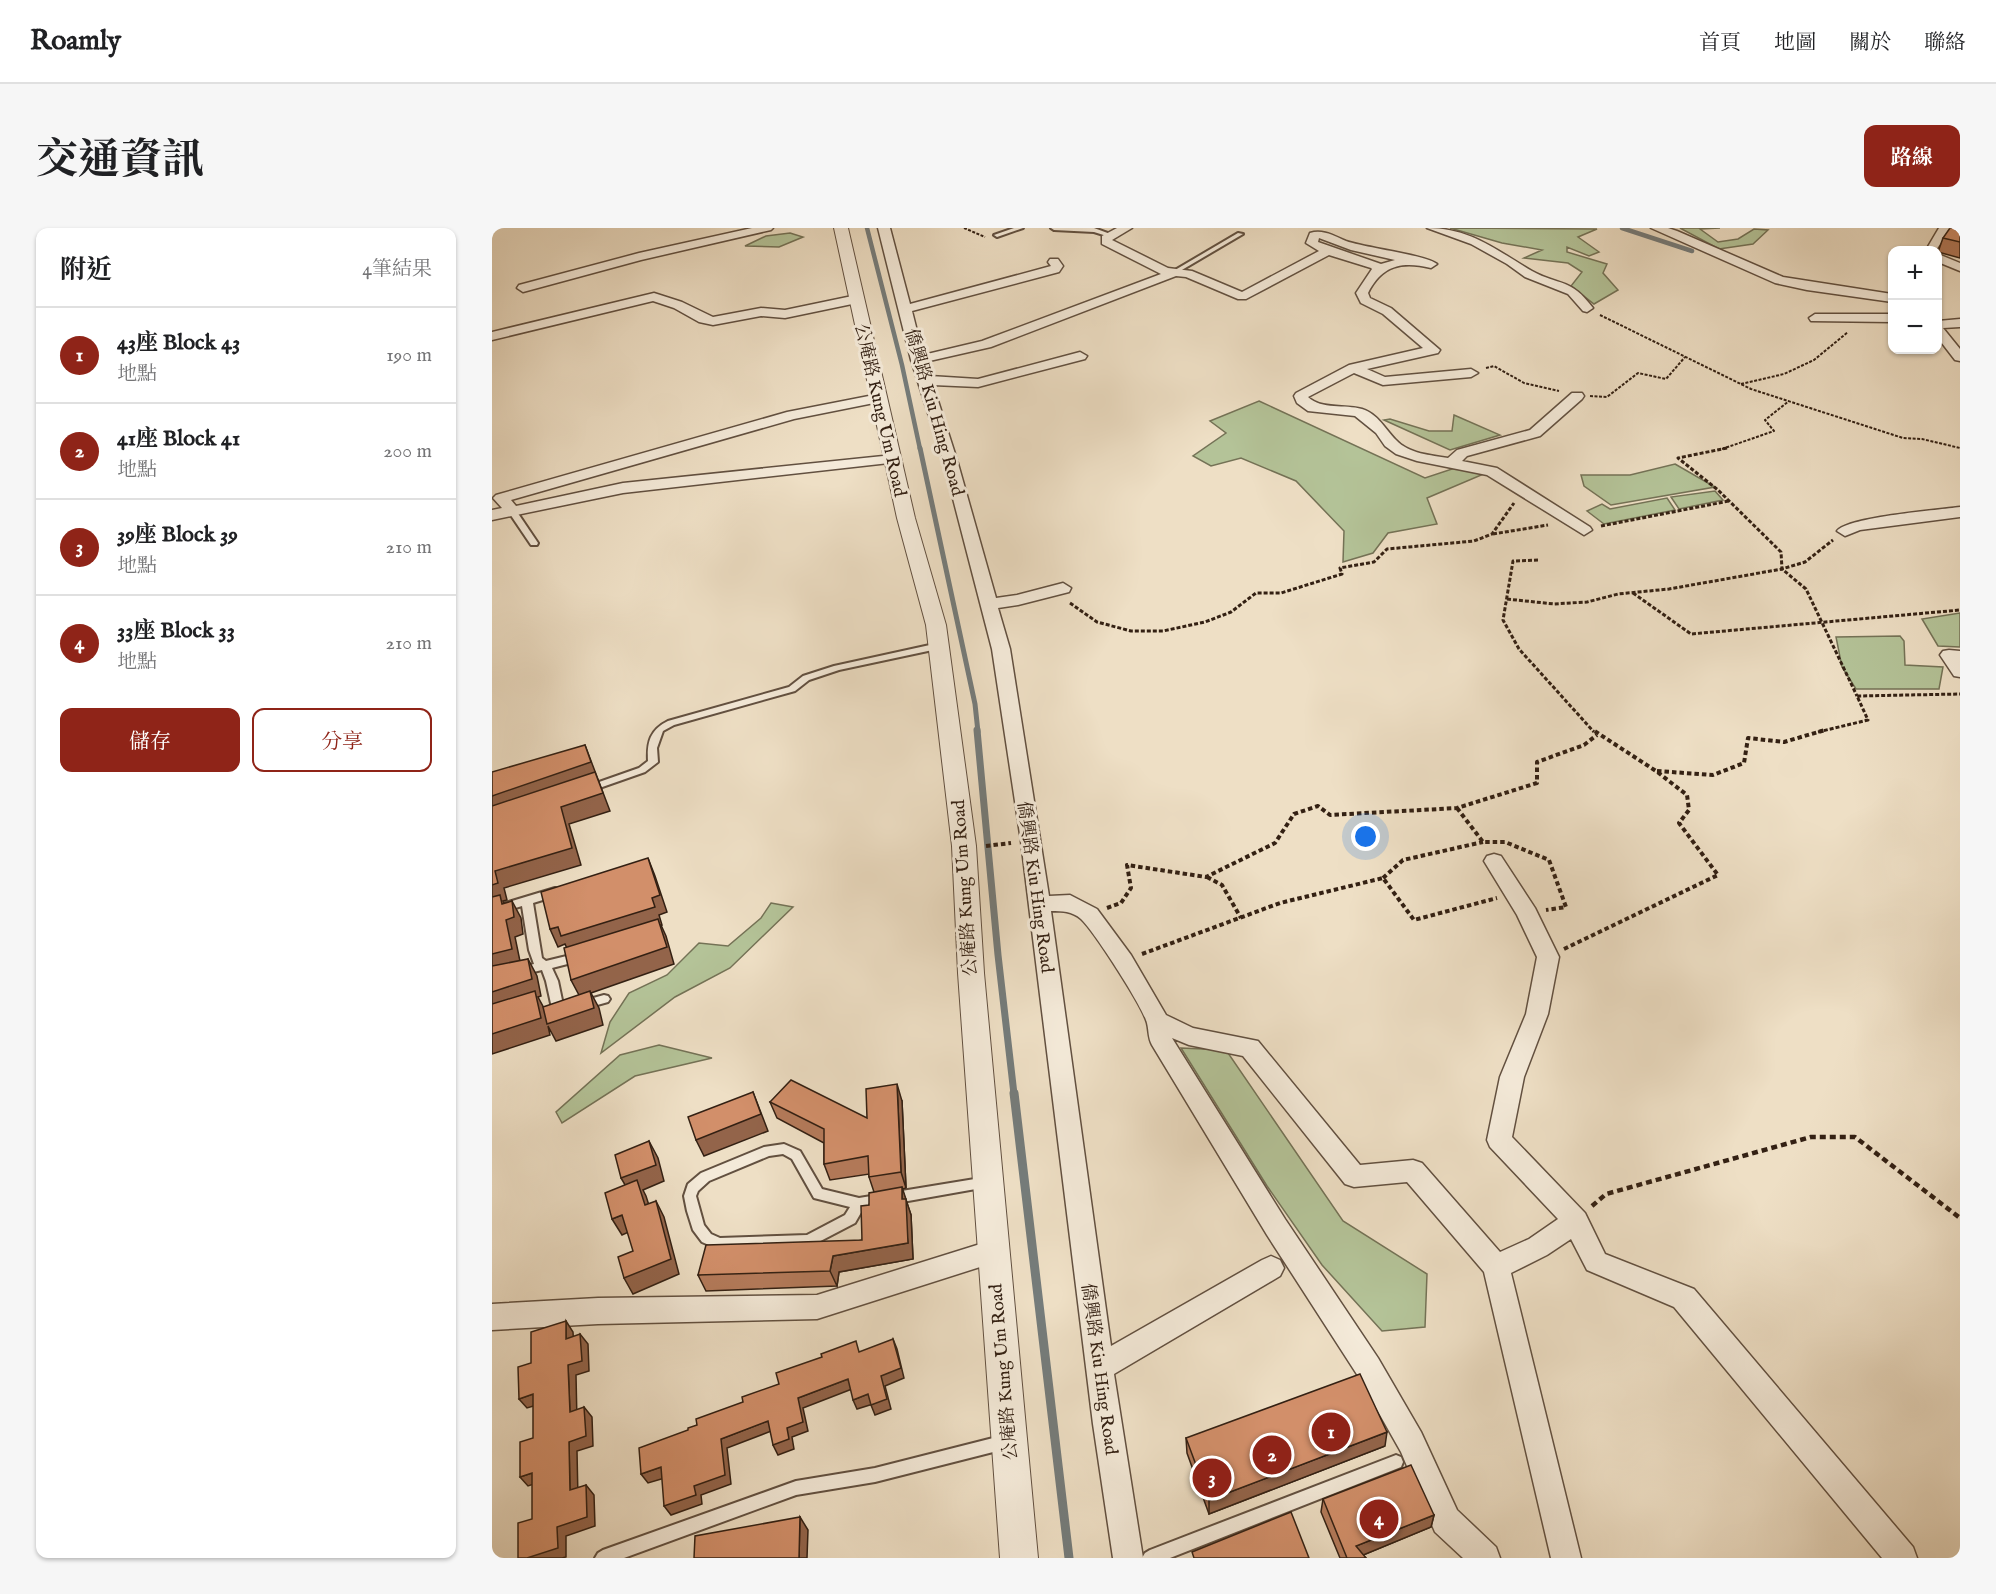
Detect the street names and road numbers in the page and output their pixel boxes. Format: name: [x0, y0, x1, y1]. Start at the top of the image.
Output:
street label: 公庵路 Kung Um Road: [848, 322, 911, 499]
street label: 僑興路 Kiu Hing Road: [899, 326, 969, 499]
street label: 公庵路 Kung Um Road: [948, 799, 983, 977]
street label: 僑興路 Kiu Hing Road: [1011, 800, 1058, 975]
street label: 公庵路 Kung Um Road: [985, 1282, 1024, 1461]
street label: 僑興路 Kiu Hing Road: [1075, 1282, 1122, 1457]

